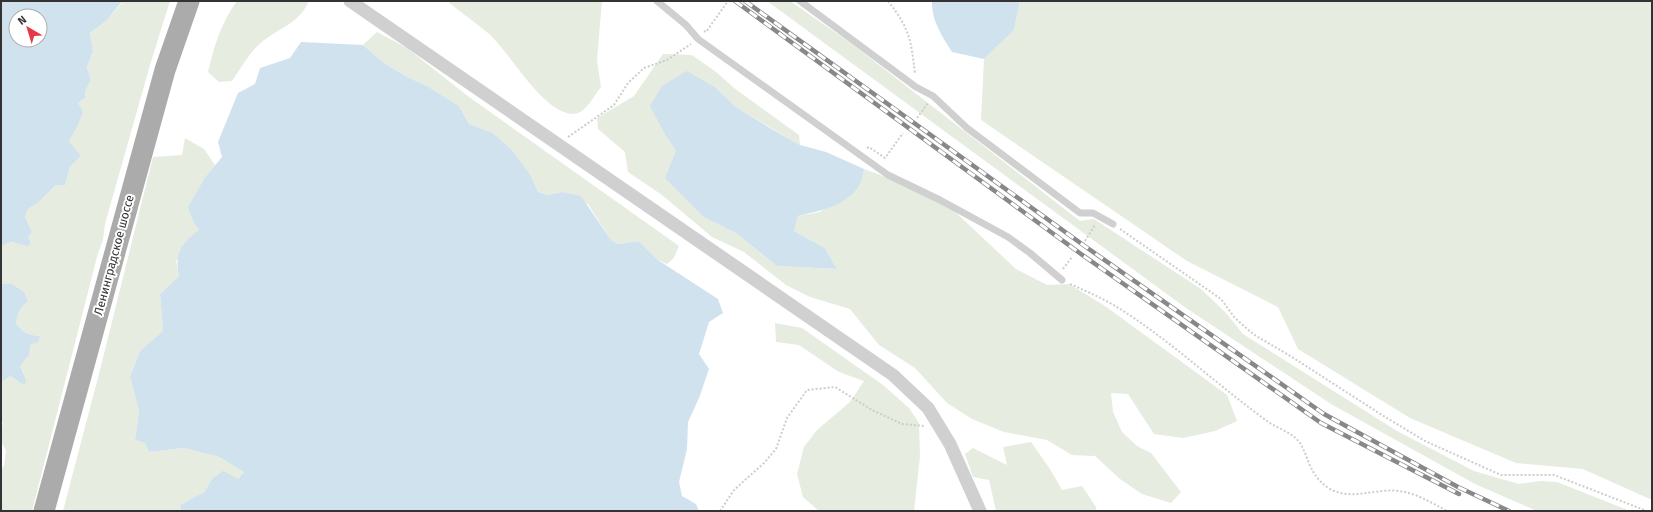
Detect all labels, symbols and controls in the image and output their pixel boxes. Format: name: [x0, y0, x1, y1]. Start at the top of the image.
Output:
north arrow: [8, 8, 48, 48]
text: N: [15, 13, 29, 28]
street label: Ленинградское шоссе: [91, 193, 137, 317]

